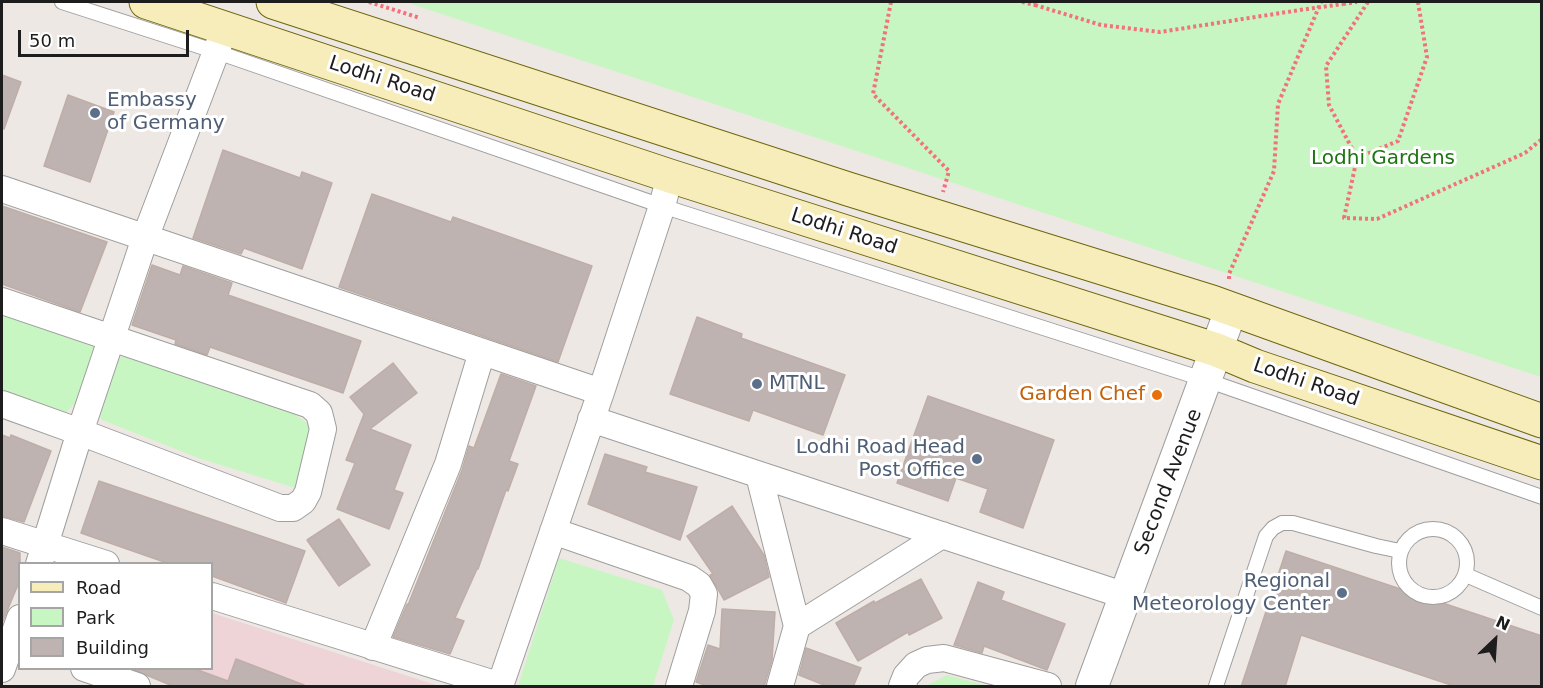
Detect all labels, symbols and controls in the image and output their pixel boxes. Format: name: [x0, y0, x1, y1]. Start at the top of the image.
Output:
scale bar: [21, 18, 192, 56]
text: 50 m: [29, 30, 75, 51]
street label: Lodhi Road: [326, 52, 438, 108]
place label: Embassy of Germany: [107, 89, 225, 136]
marker: Embassy of Germany: [88, 106, 102, 120]
park label: Lodhi Gardens: [1311, 147, 1455, 171]
street label: Lodhi Road: [788, 204, 900, 260]
street label: Lodhi Road: [1250, 354, 1362, 412]
place label: MTNL: [769, 372, 825, 396]
marker: MTNL: [750, 377, 764, 391]
place label: Garden Chef: [1019, 383, 1145, 407]
marker: Garden Chef: [1150, 388, 1164, 402]
street label: Second Avenue: [1130, 406, 1208, 558]
place label: Lodhi Road Head Post Office: [796, 436, 965, 483]
marker: Lodhi Road Head Post Office: [970, 452, 984, 466]
legend: [18, 562, 213, 670]
place label: Regional Meteorology Center: [1132, 570, 1330, 617]
text: Road: [76, 577, 121, 598]
marker: Regional Meteorology Center: [1335, 586, 1349, 600]
text: Park: [76, 607, 115, 628]
north arrow: [1465, 610, 1525, 670]
text: N: [1493, 612, 1513, 635]
text: Building: [76, 637, 149, 658]

